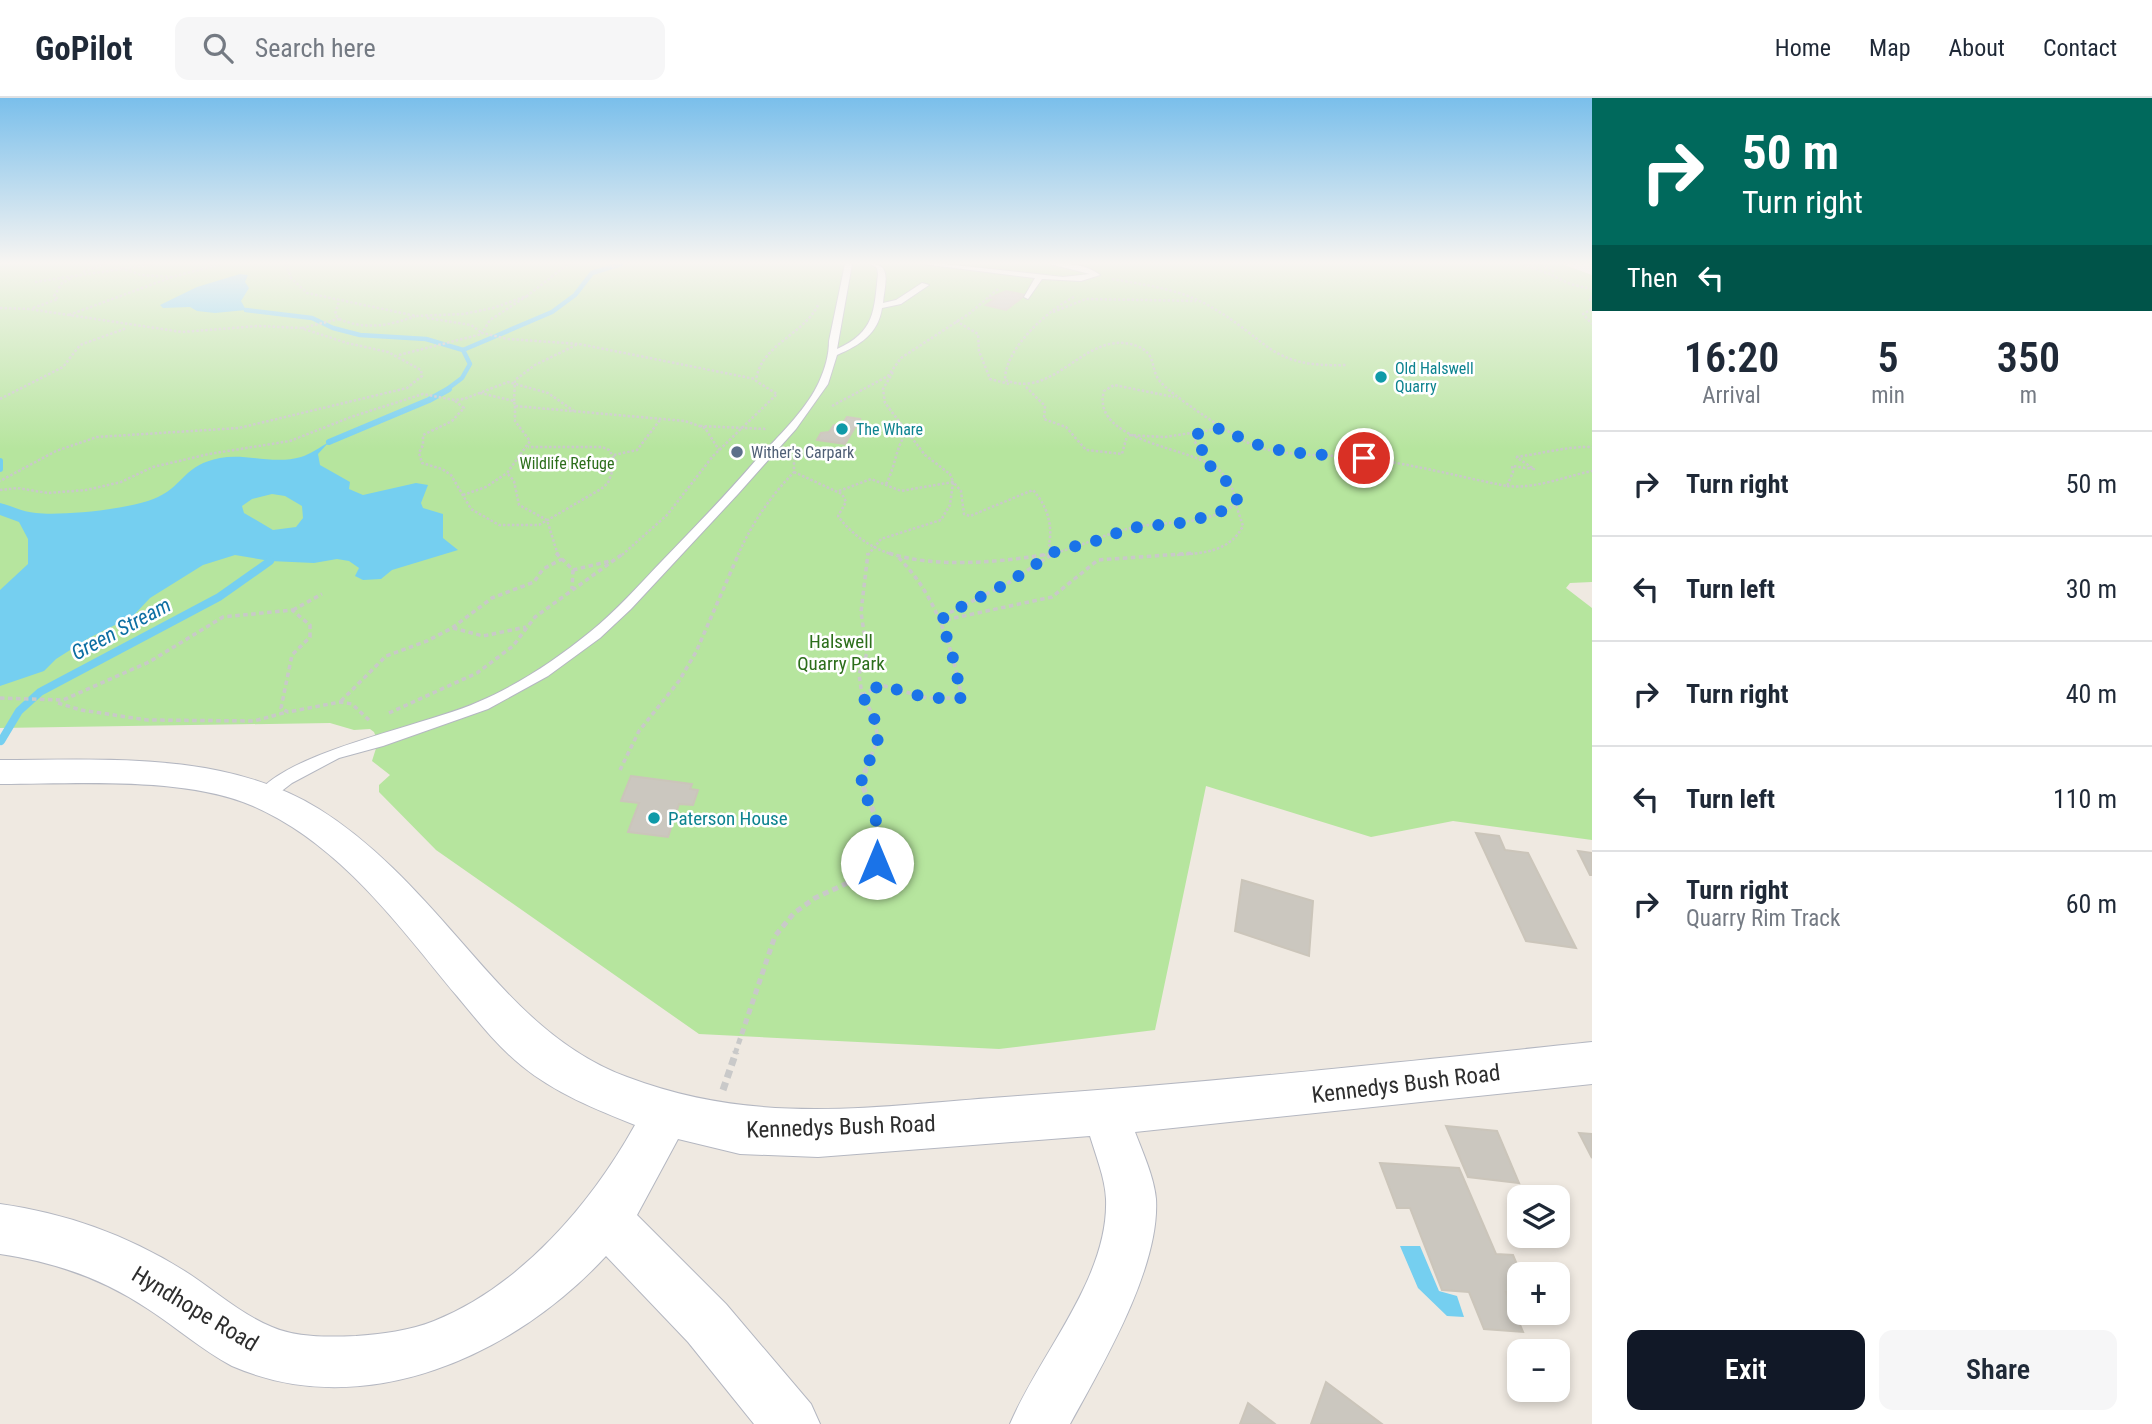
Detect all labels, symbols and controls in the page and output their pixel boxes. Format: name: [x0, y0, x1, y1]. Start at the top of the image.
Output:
search box: [175, 17, 665, 80]
text: GoPilot: [35, 29, 133, 68]
icon: search: [199, 29, 237, 67]
text: Search here: [255, 33, 376, 63]
text: Home: [1775, 34, 1831, 62]
text: Map: [1869, 34, 1911, 62]
text: About: [1949, 34, 2005, 62]
text: Contact: [2043, 34, 2117, 62]
text: 50 m: [1742, 124, 1839, 181]
icon: right: [1627, 126, 1718, 217]
text: Turn right: [1742, 183, 1863, 221]
icon: left: [1692, 259, 1730, 297]
text: Then: [1627, 263, 1678, 293]
text: 16:20: [1684, 333, 1779, 382]
text: 5: [1878, 333, 1899, 382]
text: 350: [1997, 333, 2060, 382]
place label: Old Halswell Quarry: [1395, 359, 1474, 396]
marker: Old Halswell Quarry: [1373, 369, 1389, 385]
text: Arrival: [1702, 382, 1761, 409]
text: min: [1871, 382, 1905, 409]
text: m: [2020, 382, 2037, 409]
place label: The Whare: [856, 420, 923, 439]
marker: The Whare: [834, 421, 850, 437]
pin: [1334, 428, 1394, 488]
icon: arrive: [1345, 439, 1383, 477]
place label: Wither's Carpark: [751, 443, 855, 462]
marker: Wither's Carpark: [729, 444, 745, 460]
park label: Wildlife Refuge: [519, 454, 615, 473]
icon: right: [1627, 465, 1665, 503]
text: Turn right: [1686, 469, 1788, 499]
text: 50 m: [2066, 469, 2117, 499]
icon: left: [1627, 570, 1665, 608]
text: Turn left: [1686, 574, 1775, 604]
text: 30 m: [2066, 574, 2117, 604]
water label: Green Stream: [67, 593, 175, 665]
park label: Halswell Quarry Park: [797, 630, 885, 675]
icon: right: [1627, 675, 1665, 713]
text: Turn right: [1686, 679, 1788, 709]
text: 40 m: [2066, 679, 2117, 709]
icon: left: [1627, 780, 1665, 818]
text: Turn left: [1686, 784, 1775, 814]
text: 110 m: [2053, 784, 2117, 814]
place label: Paterson House: [668, 807, 788, 830]
marker: Paterson House: [646, 810, 662, 826]
position arrow: [840, 826, 914, 900]
text: Turn right: [1686, 875, 1788, 905]
icon: right: [1627, 885, 1665, 923]
text: 60 m: [2066, 889, 2117, 919]
text: Quarry Rim Track: [1686, 905, 1840, 932]
street label: Kennedys Bush Road: [1310, 1059, 1502, 1109]
street label: Kennedys Bush Road: [746, 1110, 936, 1144]
map controls: [1507, 1185, 1570, 1402]
button: layers: [1507, 1185, 1570, 1248]
street label: Hyndhope Road: [127, 1261, 263, 1357]
button: +: [1507, 1262, 1570, 1325]
button: Exit: [1627, 1330, 1865, 1410]
button: Share: [1879, 1330, 2117, 1410]
button: −: [1507, 1339, 1570, 1402]

